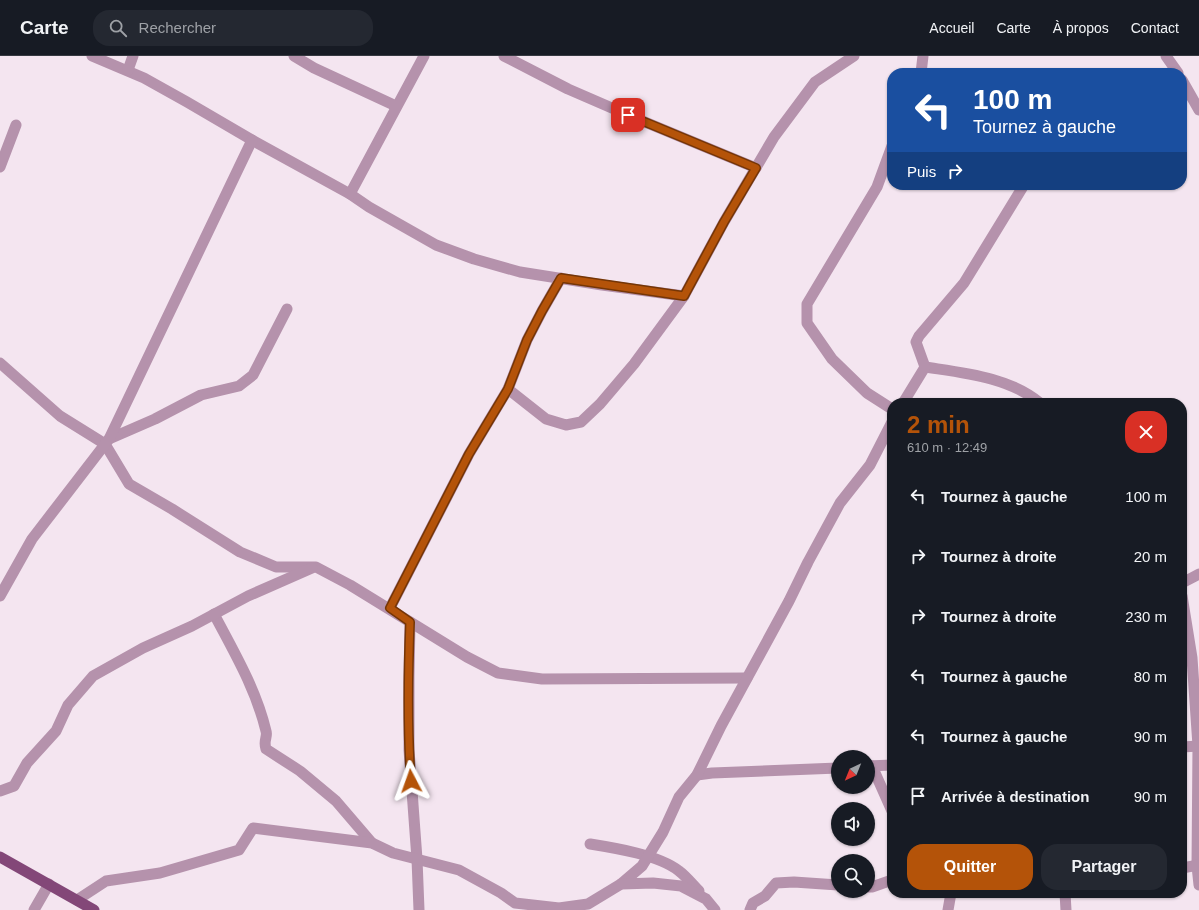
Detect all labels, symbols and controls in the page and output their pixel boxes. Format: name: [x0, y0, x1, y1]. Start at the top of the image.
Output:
search box: [93, 10, 373, 46]
text: Carte: [20, 17, 69, 38]
icon: search: [107, 17, 129, 39]
text: Rechercher: [139, 19, 216, 36]
text: Accueil: [929, 20, 974, 36]
text: Carte: [996, 20, 1031, 36]
text: À propos: [1053, 20, 1109, 36]
text: Contact: [1131, 20, 1179, 36]
icon: left: [907, 84, 959, 136]
text: 100 m: [973, 84, 1052, 115]
pin: [611, 98, 645, 132]
icon: arrive: [617, 104, 639, 126]
text: Tournez à gauche: [973, 117, 1116, 137]
icon: right: [944, 160, 966, 182]
text: Puis: [907, 163, 936, 180]
text: 2 min: [907, 411, 970, 438]
button: close: [1125, 411, 1167, 453]
text: 610 m · 12:49: [907, 440, 987, 455]
icon: left: [907, 485, 929, 507]
text: Tournez à gauche: [941, 488, 1067, 505]
text: 100 m: [1125, 488, 1167, 505]
icon: right: [907, 545, 929, 567]
text: Tournez à droite: [941, 548, 1057, 565]
text: 20 m: [1134, 548, 1167, 565]
icon: right: [907, 605, 929, 627]
text: Tournez à droite: [941, 608, 1057, 625]
text: 230 m: [1125, 608, 1167, 625]
icon: left: [907, 665, 929, 687]
text: Tournez à gauche: [941, 668, 1067, 685]
text: 80 m: [1134, 668, 1167, 685]
icon: left: [907, 725, 929, 747]
text: Tournez à gauche: [941, 728, 1067, 745]
text: 90 m: [1134, 728, 1167, 745]
north arrow: [831, 750, 875, 794]
map controls: [831, 750, 875, 898]
position arrow: [390, 760, 432, 802]
icon: arrive: [907, 785, 929, 807]
text: Arrivée à destination: [941, 788, 1089, 805]
text: 90 m: [1134, 788, 1167, 805]
button: sound: [831, 802, 875, 846]
button: Quitter: [907, 844, 1033, 890]
button: Partager: [1041, 844, 1167, 890]
button: search: [831, 854, 875, 898]

